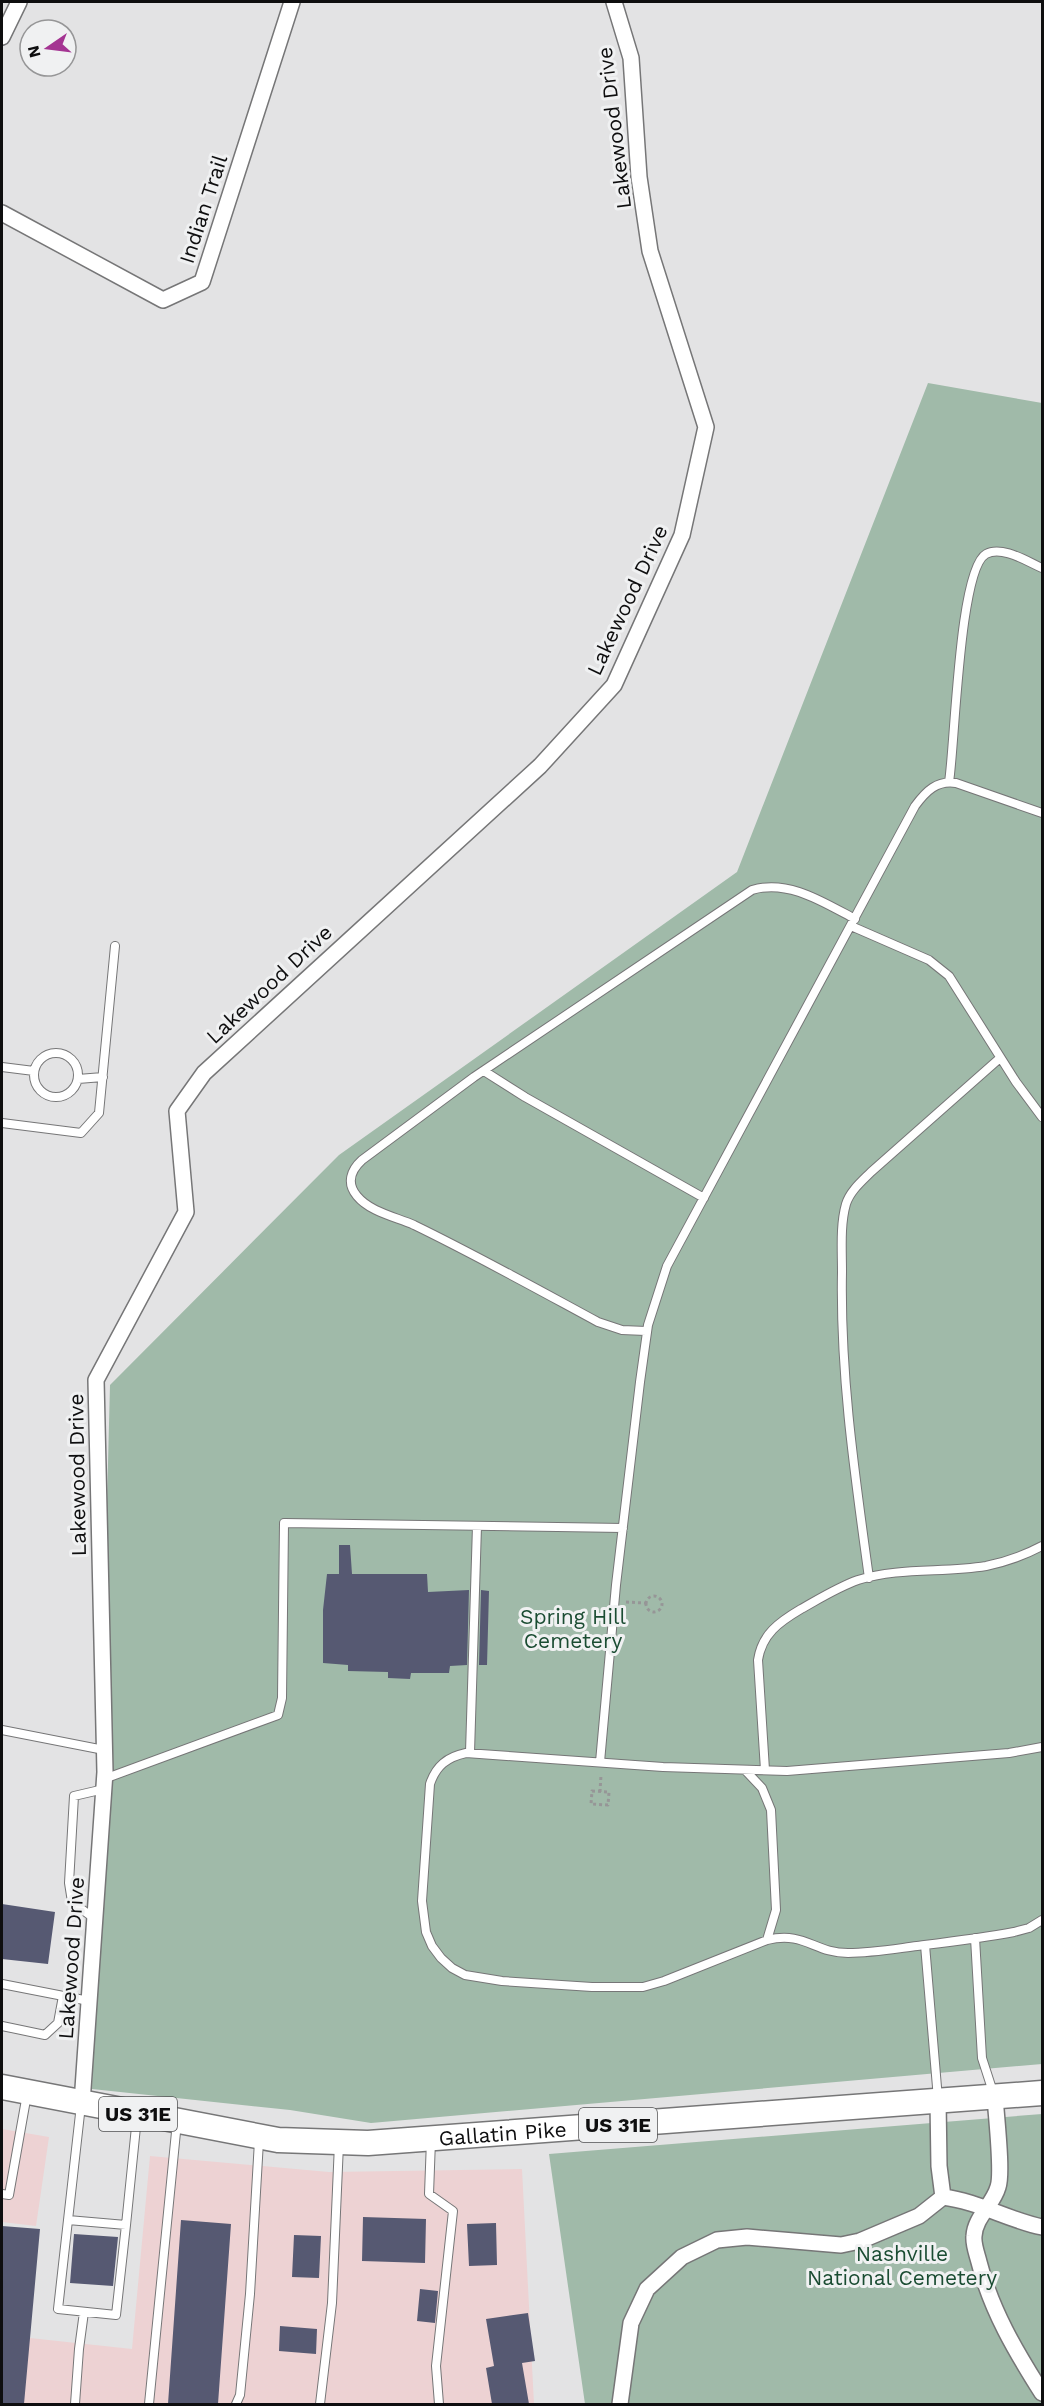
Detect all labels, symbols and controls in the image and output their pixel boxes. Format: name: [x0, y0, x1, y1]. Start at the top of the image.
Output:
north arrow: [18, 18, 78, 78]
text: N: [23, 43, 45, 60]
street label: Lakewood Drive: [592, 46, 636, 210]
street label: Indian Trail: [174, 151, 232, 266]
street label: Lakewood Drive: [581, 521, 673, 679]
street label: Lakewood Drive: [201, 919, 337, 1049]
street label: Lakewood Drive: [63, 1393, 91, 1557]
park label: Spring Hill Cemetery: [520, 1604, 626, 1653]
street label: Lakewood Drive: [53, 1876, 89, 2040]
road number: US 31E: [99, 2097, 177, 2131]
road number: US 31E: [579, 2108, 657, 2142]
street label: Gallatin Pike: [438, 2116, 567, 2150]
park label: Nashville National Cemetery: [807, 2241, 997, 2290]

